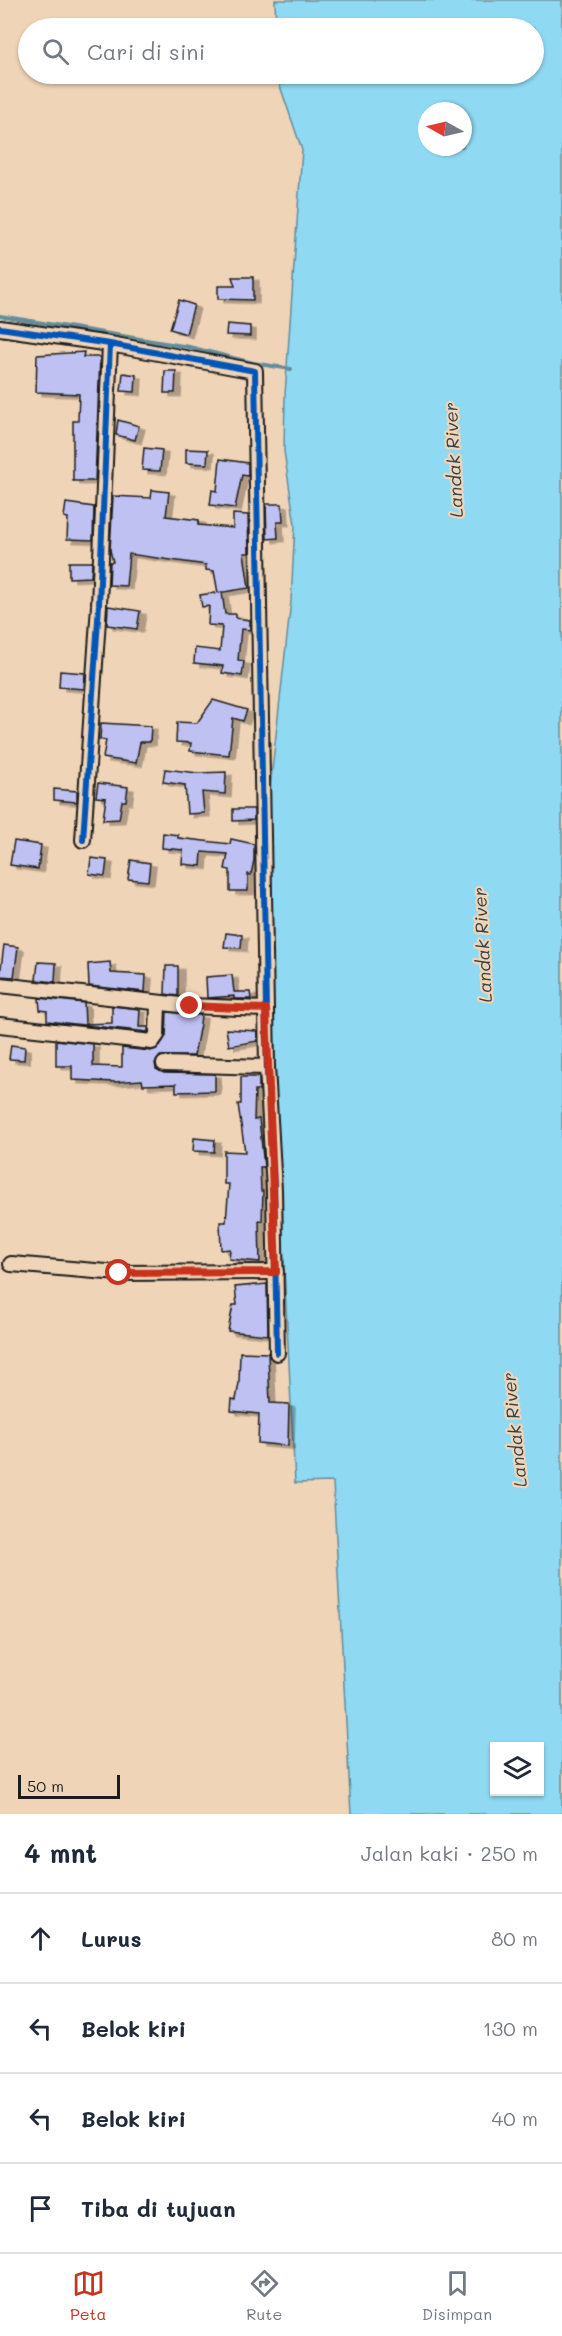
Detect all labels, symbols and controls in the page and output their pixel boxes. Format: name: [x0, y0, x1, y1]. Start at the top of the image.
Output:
search box: [18, 18, 544, 84]
icon: search: [39, 35, 72, 68]
text: Cari di sini: [87, 37, 205, 66]
north arrow: [418, 102, 472, 156]
water label: Landak River: [438, 402, 468, 518]
water label: Landak River: [467, 887, 497, 1003]
route end: [176, 992, 202, 1018]
route start: [105, 1259, 131, 1285]
water label: Landak River: [496, 1371, 532, 1489]
map controls: [490, 1742, 544, 1796]
button: layers: [490, 1742, 544, 1796]
scale bar: [18, 1772, 120, 1800]
text: 50 m: [27, 1775, 64, 1796]
text: 4 mnt: [24, 1836, 97, 1870]
text: Jalan kaki · 250 m: [361, 1840, 538, 1866]
icon: ahead: [24, 1922, 57, 1955]
text: Lurus: [81, 1924, 142, 1953]
text: 80 m: [491, 1925, 538, 1951]
icon: left: [24, 2012, 57, 2045]
text: Belok kiri: [81, 2014, 186, 2043]
text: 130 m: [483, 2015, 538, 2041]
icon: left: [24, 2102, 57, 2135]
text: Belok kiri: [81, 2104, 186, 2133]
text: 40 m: [492, 2105, 538, 2131]
icon: arrive: [24, 2192, 57, 2225]
text: Tiba di tujuan: [81, 2194, 236, 2223]
tab: Peta: [70, 2267, 107, 2324]
tab: Rute: [246, 2267, 282, 2324]
tab: Disimpan: [422, 2267, 492, 2324]

